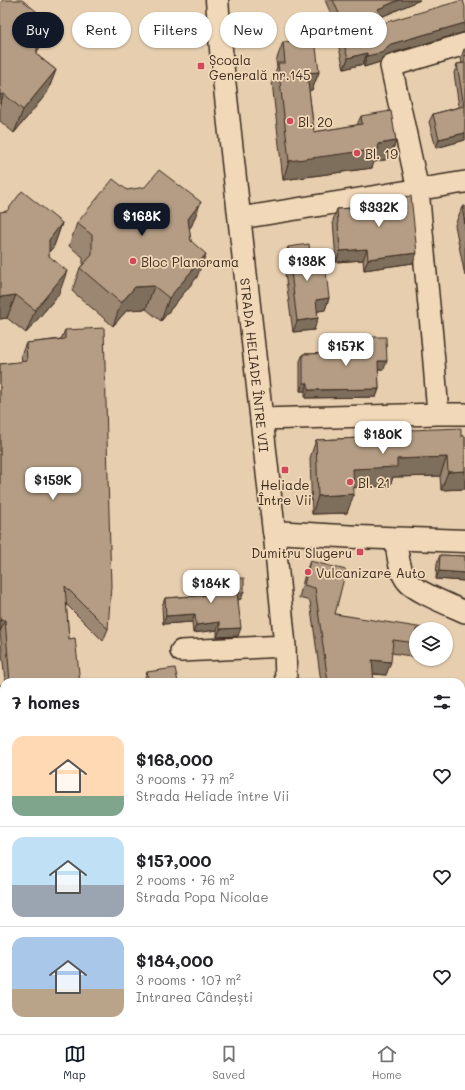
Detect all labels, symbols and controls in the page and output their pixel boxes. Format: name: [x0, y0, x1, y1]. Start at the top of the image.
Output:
chip: Buy: [12, 12, 64, 48]
chip: Rent: [72, 12, 131, 48]
chip: Filters: [139, 12, 212, 48]
chip: New: [220, 12, 277, 48]
chip: Apartment: [285, 12, 387, 48]
place label: Școala Generală nr.145: [209, 51, 311, 83]
marker: Școala Generală nr.145: [196, 61, 206, 71]
place label: Bl. 20: [298, 113, 333, 130]
marker: Bl. 20: [285, 116, 295, 126]
place label: Bl. 19: [365, 145, 398, 162]
marker: Bl. 19: [352, 148, 362, 158]
pin: $332K: [351, 194, 407, 228]
text: $332K: [359, 198, 399, 215]
pin: $168K: [114, 203, 170, 237]
text: $168K: [123, 207, 161, 224]
pin: $138K: [279, 248, 335, 282]
text: $138K: [288, 252, 326, 269]
place label: Bloc Planorama: [141, 253, 239, 270]
marker: Bloc Planorama: [128, 256, 138, 266]
street label: STRADA HELIADE ÎNTRE VII: [237, 277, 274, 453]
pin: $157K: [318, 333, 374, 367]
text: $157K: [327, 337, 365, 354]
pin: $180K: [355, 421, 411, 455]
text: $180K: [364, 425, 402, 442]
marker: Heliade Între Vii: [280, 465, 290, 475]
pin: $159K: [25, 467, 81, 501]
text: $159K: [34, 471, 72, 488]
place label: Bl. 21: [358, 474, 390, 491]
place label: Heliade Între Vii: [258, 476, 312, 508]
marker: Bl. 21: [345, 477, 355, 487]
place label: Dumitru Slugeru: [251, 544, 352, 561]
marker: Dumitru Slugeru: [355, 547, 365, 557]
place label: Vulcanizare Auto: [316, 564, 426, 581]
marker: Vulcanizare Auto: [303, 567, 313, 577]
pin: $184K: [183, 570, 239, 604]
text: $184K: [192, 574, 230, 591]
map controls: [409, 622, 453, 666]
button: layers: [409, 622, 453, 666]
text: 7 homes: [12, 691, 80, 713]
icon: filters: [431, 691, 453, 713]
text: $168,000: [136, 748, 213, 770]
icon: home: [44, 752, 92, 800]
icon: heart: [431, 765, 453, 787]
text: 3 rooms · 77 m²: [136, 770, 234, 787]
text: Strada Heliade între Vii: [136, 787, 289, 804]
text: $157,000: [136, 849, 211, 871]
icon: home: [44, 853, 92, 901]
icon: heart: [431, 866, 453, 888]
text: 2 rooms · 76 m²: [136, 871, 235, 888]
text: Strada Popa Nicolae: [136, 888, 268, 905]
text: $184,000: [136, 949, 213, 971]
icon: home: [44, 953, 92, 1001]
icon: heart: [431, 966, 453, 988]
text: 3 rooms · 107 m²: [136, 971, 241, 988]
text: Intrarea Cândești: [136, 988, 253, 1005]
tab: Map: [63, 1043, 86, 1082]
tab: Saved: [212, 1043, 245, 1082]
tab: Home: [372, 1043, 402, 1082]

